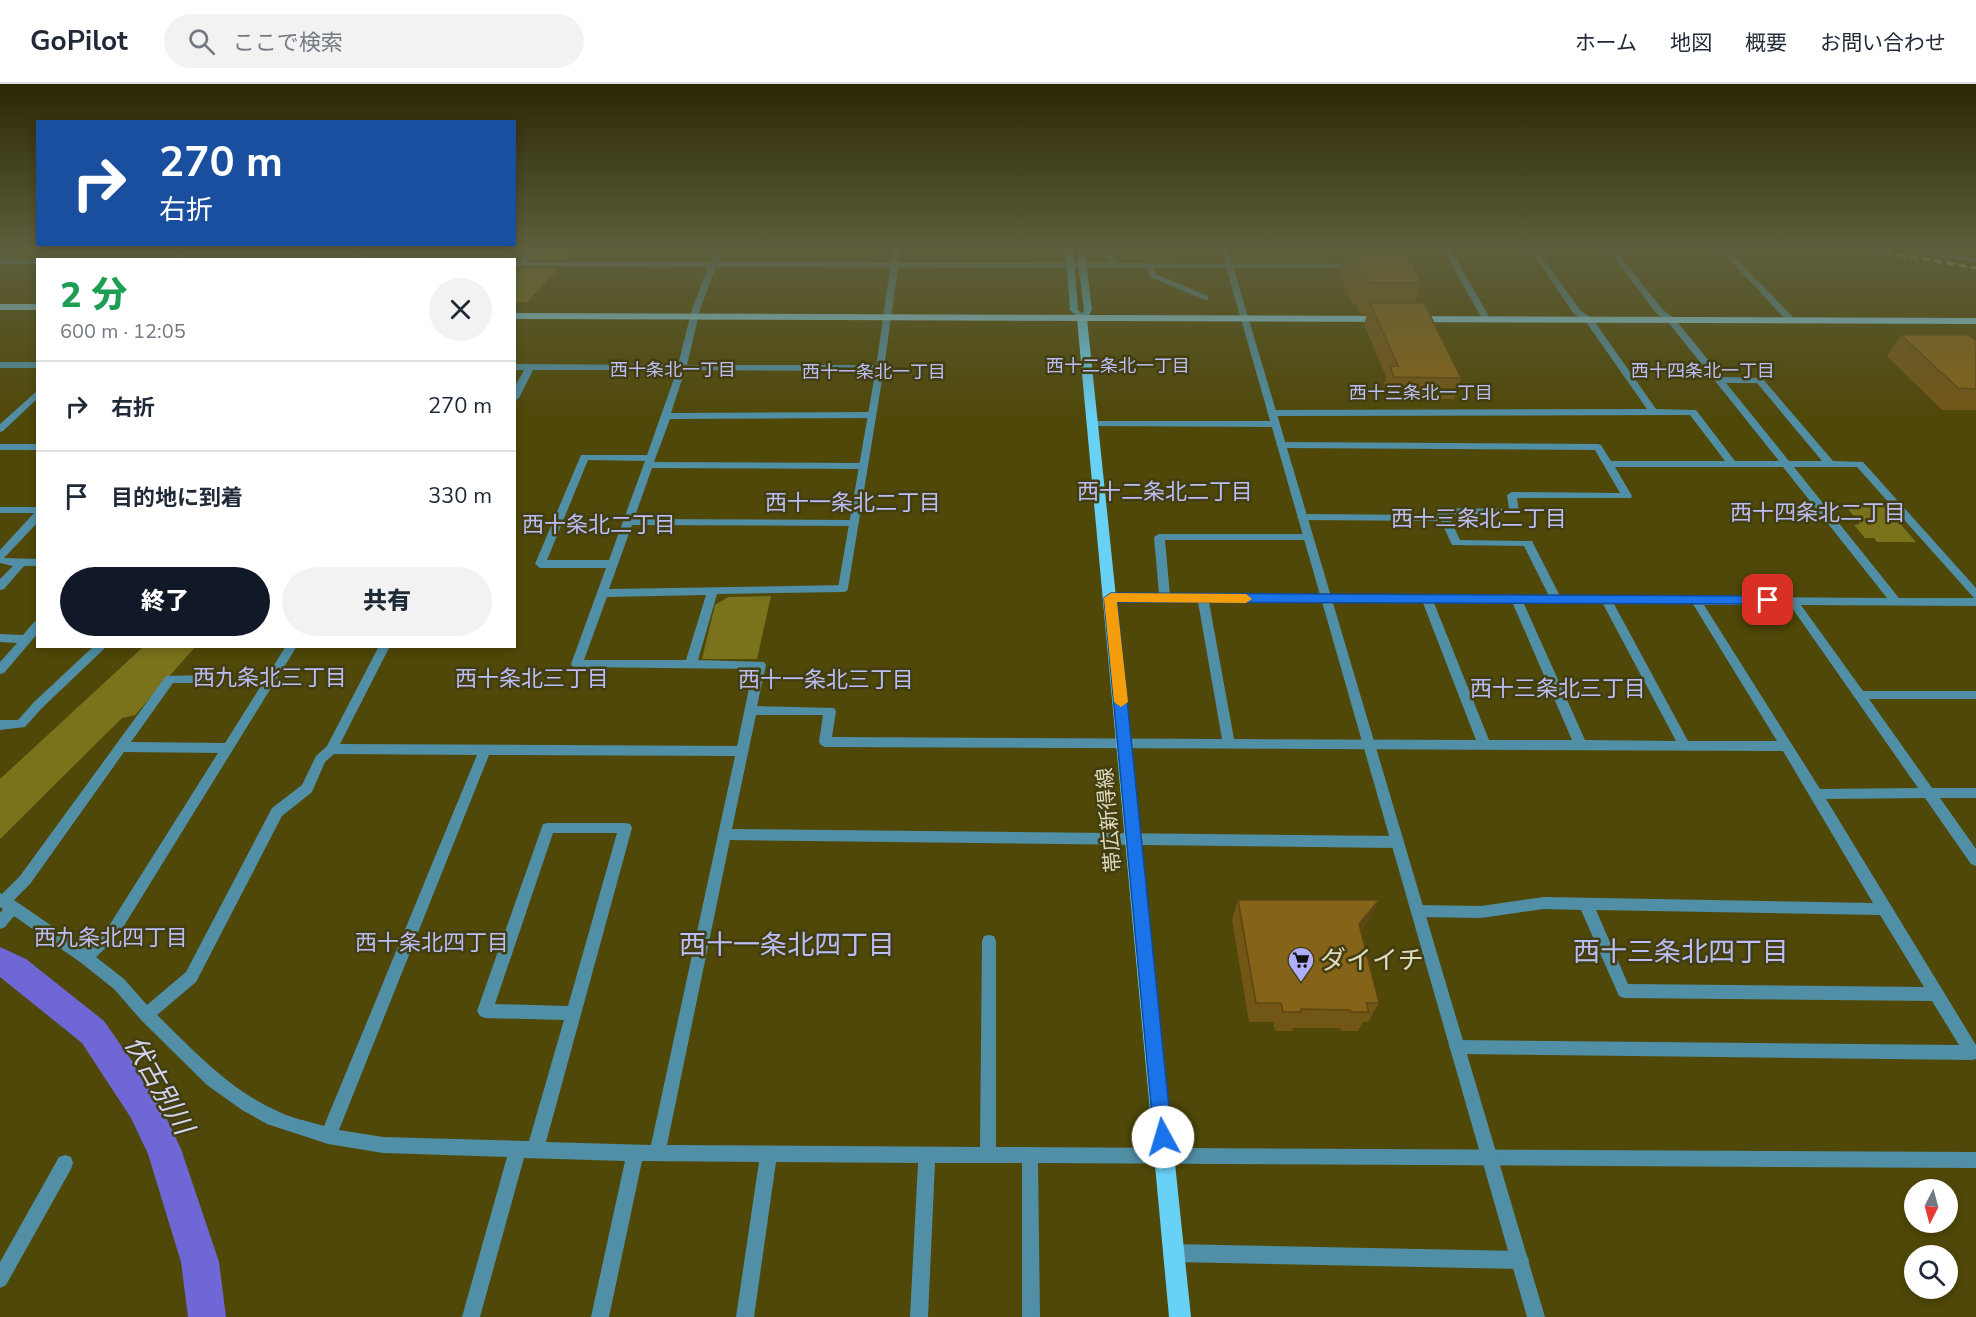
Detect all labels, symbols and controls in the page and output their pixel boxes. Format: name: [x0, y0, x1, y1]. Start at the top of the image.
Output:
search box: [164, 14, 584, 68]
text: GoPilot: [30, 22, 128, 60]
icon: search: [185, 25, 218, 58]
text: ここで検索: [233, 28, 343, 58]
text: ホーム: [1575, 29, 1637, 57]
text: 地図: [1670, 29, 1712, 57]
text: 概要: [1745, 29, 1787, 57]
text: お問い合わせ: [1820, 29, 1946, 57]
text: 270 m: [159, 134, 283, 191]
icon: right: [60, 144, 138, 222]
text: 右折: [159, 192, 213, 229]
text: 2 分: [60, 271, 128, 320]
button: close: [429, 278, 492, 341]
text: 600 m · 12:05: [60, 318, 186, 345]
district label: 西十二条北一丁目: [1046, 354, 1190, 378]
district label: 西十条北一丁目: [610, 358, 736, 382]
district label: 西十四条北一丁目: [1631, 359, 1775, 383]
district label: 西十一条北一丁目: [802, 360, 946, 384]
district label: 西十三条北一丁目: [1349, 381, 1493, 405]
icon: right: [60, 390, 93, 423]
text: 270 m: [428, 391, 492, 421]
text: 右折: [111, 393, 155, 423]
district label: 西十二条北二丁目: [1077, 477, 1253, 507]
icon: arrive: [60, 480, 93, 513]
text: 330 m: [428, 481, 492, 511]
text: 目的地に到着: [111, 483, 243, 513]
district label: 西十一条北二丁目: [765, 488, 941, 518]
district label: 西十四条北二丁目: [1730, 498, 1906, 528]
district label: 西十三条北二丁目: [1391, 504, 1567, 534]
district label: 西十条北二丁目: [522, 510, 676, 540]
button: 終了: [60, 567, 270, 636]
button: 共有: [282, 567, 492, 636]
pin: [1742, 574, 1793, 625]
icon: arrive: [1751, 583, 1784, 616]
district label: 西九条北三丁目: [193, 663, 347, 693]
district label: 西十条北三丁目: [455, 664, 609, 694]
district label: 西十一条北三丁目: [738, 665, 914, 695]
district label: 西十三条北三丁目: [1470, 674, 1646, 704]
street label: 帯広新得線: [1090, 766, 1128, 874]
district label: 西九条北四丁目: [34, 923, 188, 953]
district label: 西十一条北四丁目: [679, 927, 895, 964]
district label: 西十条北四丁目: [355, 928, 509, 958]
district label: 西十三条北四丁目: [1573, 934, 1789, 971]
place label: ダイイチ: [1320, 943, 1424, 978]
supermarket icon: ダイイチ: [1286, 945, 1316, 983]
water label: 伏古別川: [116, 1029, 203, 1144]
position arrow: [1131, 1105, 1195, 1169]
north arrow: [1904, 1179, 1958, 1233]
map controls: [1904, 1179, 1958, 1299]
button: search: [1904, 1245, 1958, 1299]

